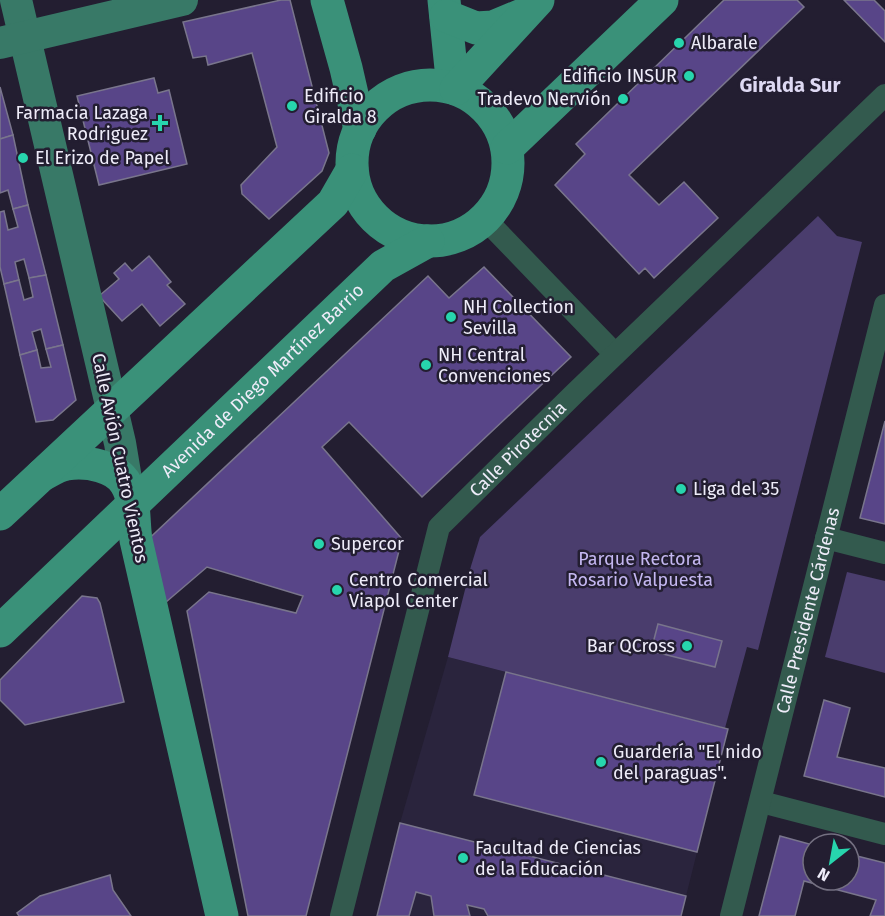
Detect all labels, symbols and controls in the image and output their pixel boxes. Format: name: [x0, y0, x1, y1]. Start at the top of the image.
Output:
place label: Albarale: [691, 32, 758, 54]
marker: Albarale: [672, 36, 686, 50]
place label: Edificio INSUR: [562, 65, 677, 87]
marker: Edificio INSUR: [682, 69, 696, 83]
district label: Giralda Sur: [739, 73, 842, 97]
place label: Edificio Giralda 8: [304, 85, 377, 128]
place label: Tradevo Nervión: [478, 88, 611, 110]
marker: Tradevo Nervión: [616, 92, 630, 106]
marker: Edificio Giralda 8: [285, 99, 299, 113]
place label: Farmacia Lazaga Rodriguez: [15, 102, 148, 145]
marker: Farmacia Lazaga Rodriguez: [153, 116, 167, 130]
place label: El Erizo de Papel: [35, 147, 169, 169]
marker: El Erizo de Papel: [16, 151, 30, 165]
street label: Avenida de Diego Martínez Barrio: [157, 279, 369, 482]
place label: NH Collection Sevilla: [463, 296, 574, 339]
marker: NH Collection Sevilla: [444, 310, 458, 324]
place label: NH Central Convenciones: [438, 344, 551, 387]
street label: Calle Avión Cuatro Vientos: [87, 351, 153, 565]
marker: NH Central Convenciones: [419, 358, 433, 372]
street label: Calle Pirotecnia: [465, 397, 571, 502]
place label: Liga del 35: [693, 478, 779, 500]
marker: Liga del 35: [674, 482, 688, 496]
street label: Calle Presidente Cárdenas: [771, 505, 845, 716]
place label: Supercor: [331, 533, 404, 555]
marker: Supercor: [312, 537, 326, 551]
park label: Parque Rectora Rosario Valpuesta: [567, 548, 713, 591]
place label: Centro Comercial Viapol Center: [349, 569, 488, 612]
marker: Centro Comercial Viapol Center: [330, 583, 344, 597]
place label: Bar QCross: [587, 635, 675, 657]
marker: Bar QCross: [680, 639, 694, 653]
place label: Guardería "El nido del paraguas".: [613, 741, 762, 784]
marker: Guardería "El nido del paraguas".: [594, 755, 608, 769]
north arrow: [801, 832, 861, 892]
place label: Facultad de Ciencias de la Educación: [475, 837, 641, 880]
marker: Facultad de Ciencias de la Educación: [456, 851, 470, 865]
text: N: [814, 864, 833, 885]

